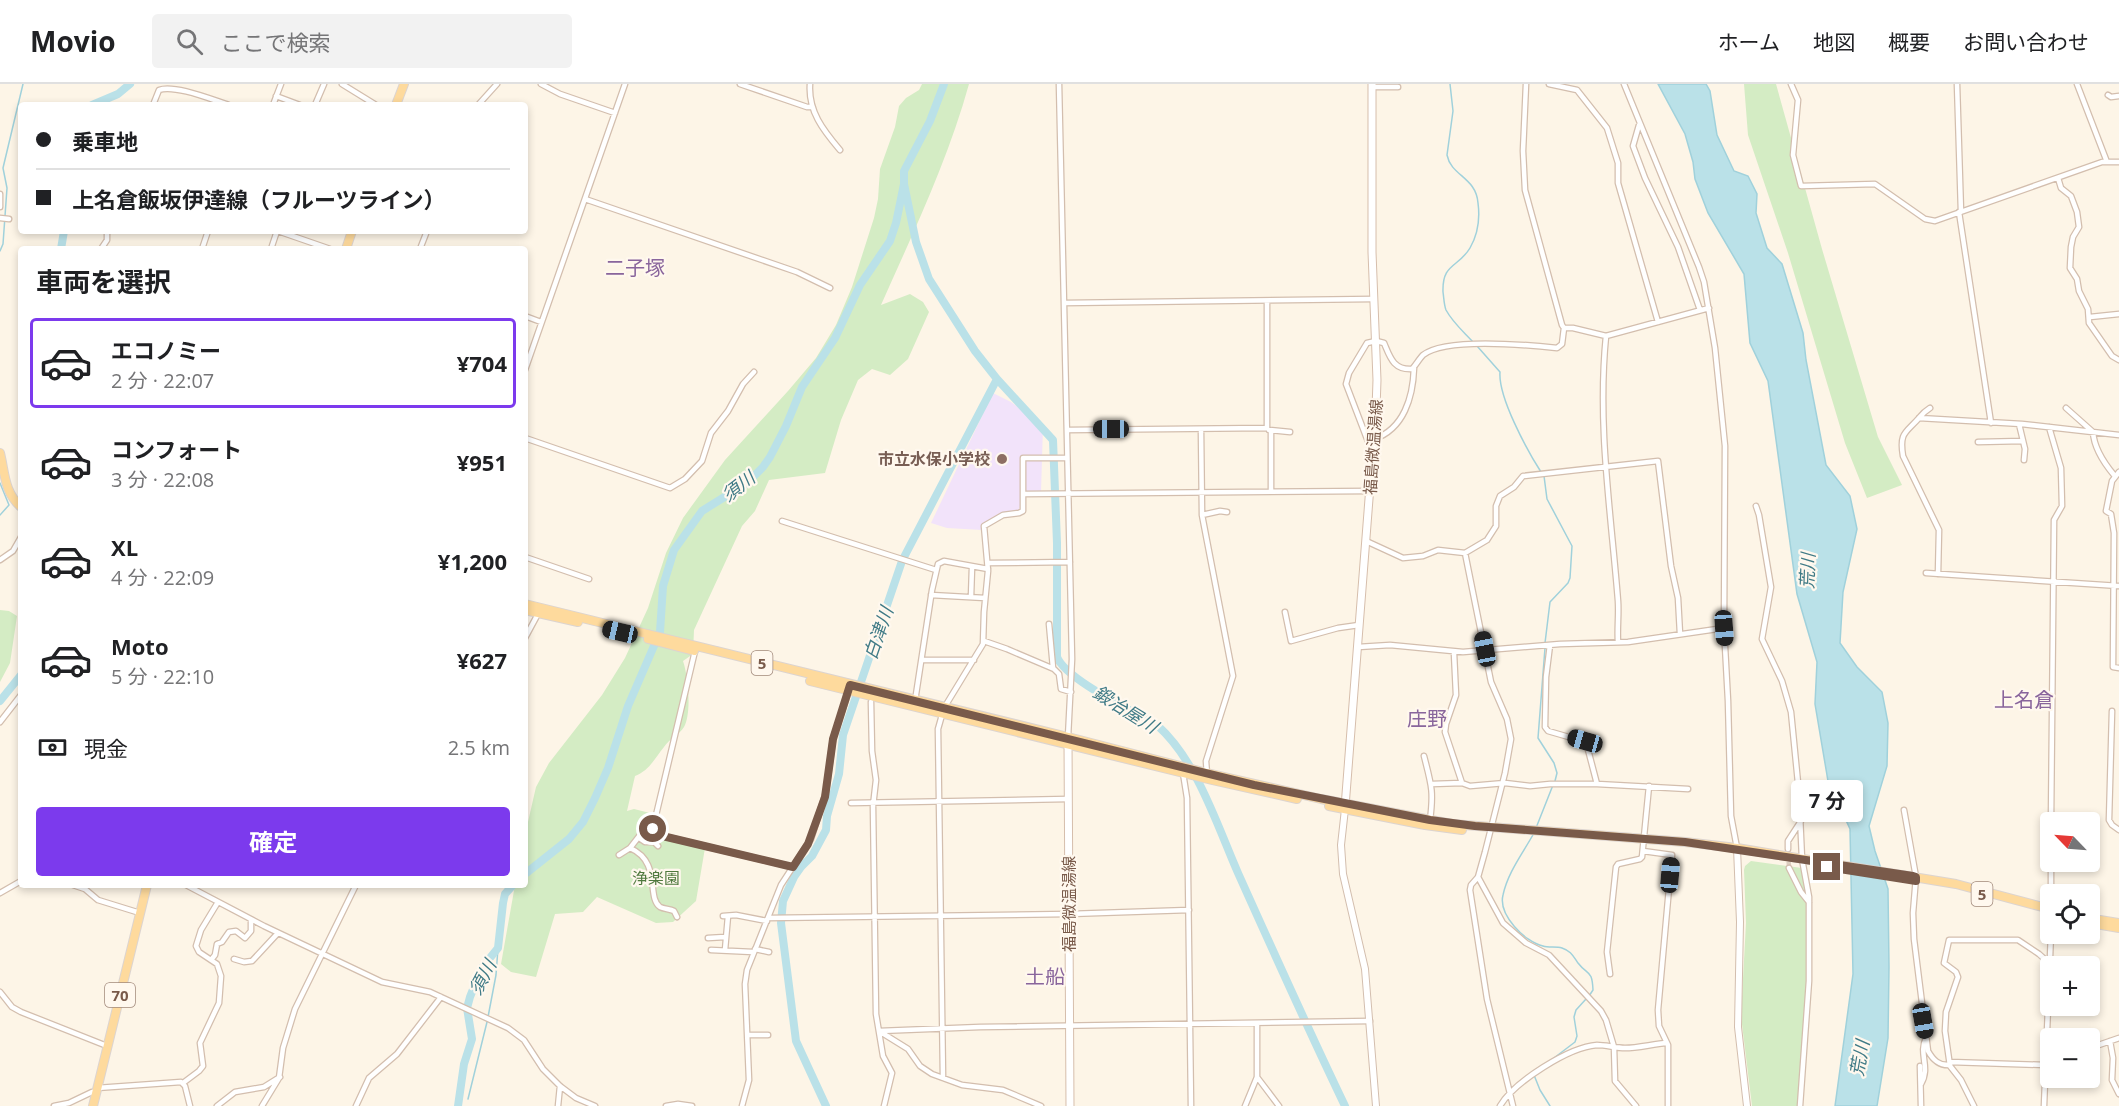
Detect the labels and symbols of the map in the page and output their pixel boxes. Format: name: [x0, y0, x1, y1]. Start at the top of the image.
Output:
district label: 二子塚: [605, 254, 665, 281]
street label: 福島微温湯線: [1359, 398, 1387, 496]
car: [1093, 420, 1129, 438]
place label: 市立水保小学校: [878, 448, 990, 470]
marker: 市立水保小学校: [995, 452, 1009, 466]
water label: 須川: [716, 464, 761, 507]
water label: 荒川: [1794, 551, 1820, 589]
water label: 白津川: [858, 602, 899, 662]
car: [1714, 609, 1734, 647]
car: [600, 619, 640, 645]
car: [1473, 630, 1497, 668]
road number: 5: [752, 651, 772, 675]
water label: 鍛冶屋川: [1089, 680, 1165, 739]
district label: 上名倉: [1994, 686, 2054, 713]
district label: 庄野: [1407, 705, 1447, 732]
car: [1565, 727, 1605, 755]
callout: 7 分: [1791, 780, 1863, 822]
north arrow: [2040, 812, 2100, 872]
route start: [639, 815, 666, 842]
route end: [1813, 853, 1840, 880]
street label: 福島微温湯線: [1058, 856, 1080, 952]
car: [1659, 856, 1681, 894]
park label: 浄楽園: [632, 867, 680, 889]
road number: 5: [1972, 882, 1992, 906]
water label: 須川: [463, 954, 502, 999]
district label: 土船: [1025, 963, 1065, 990]
road number: 70: [105, 983, 135, 1007]
car: [1911, 1002, 1935, 1040]
water label: 荒川: [1844, 1036, 1874, 1078]

